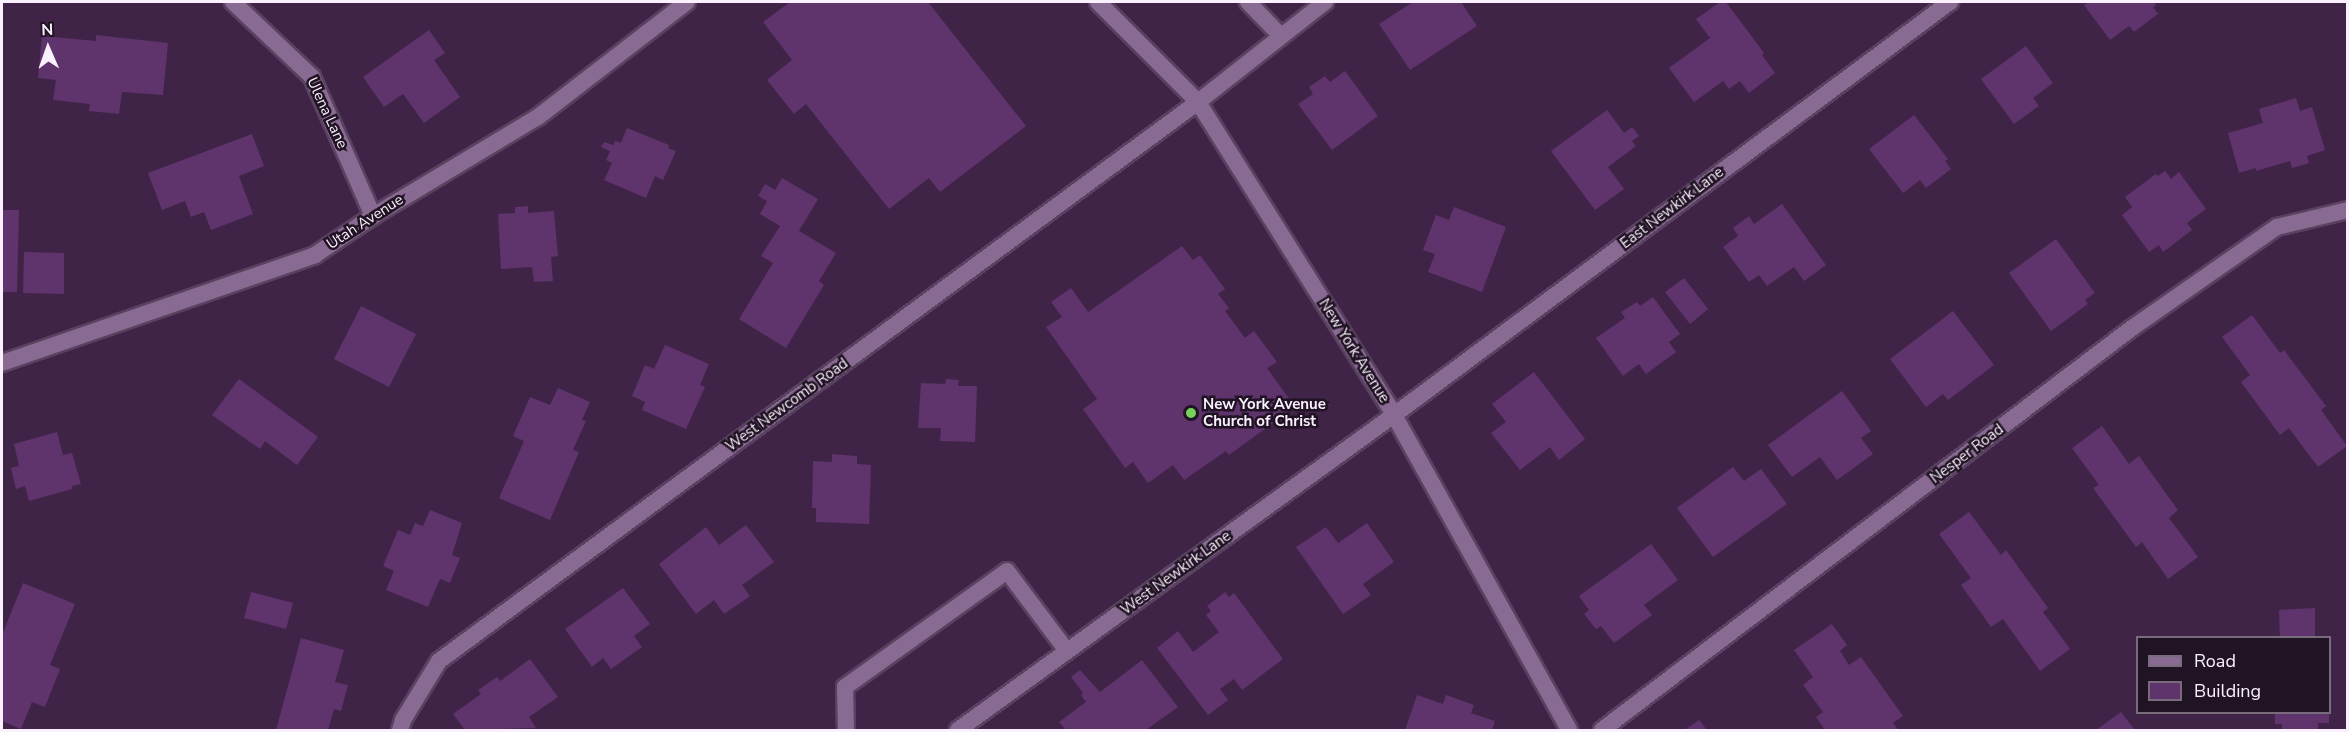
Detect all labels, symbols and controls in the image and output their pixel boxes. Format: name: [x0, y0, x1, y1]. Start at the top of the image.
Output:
north arrow: [18, 18, 78, 78]
text: N: [41, 19, 54, 41]
street label: Ulena Lane: [303, 75, 351, 151]
street label: East Newkirk Lane: [1617, 163, 1727, 253]
street label: Utah Avenue: [323, 191, 407, 253]
street label: New York Avenue: [1315, 296, 1393, 406]
street label: West Newcomb Road: [722, 355, 852, 455]
place label: New York Avenue Church of Christ: [1203, 395, 1326, 430]
marker: New York Avenue Church of Christ: [1184, 406, 1198, 420]
street label: Nesper Road: [1927, 421, 2007, 487]
street label: West Newkirk Lane: [1117, 527, 1235, 619]
legend: [2136, 636, 2331, 714]
text: Road: [2194, 649, 2236, 673]
text: Building: [2194, 679, 2261, 703]

